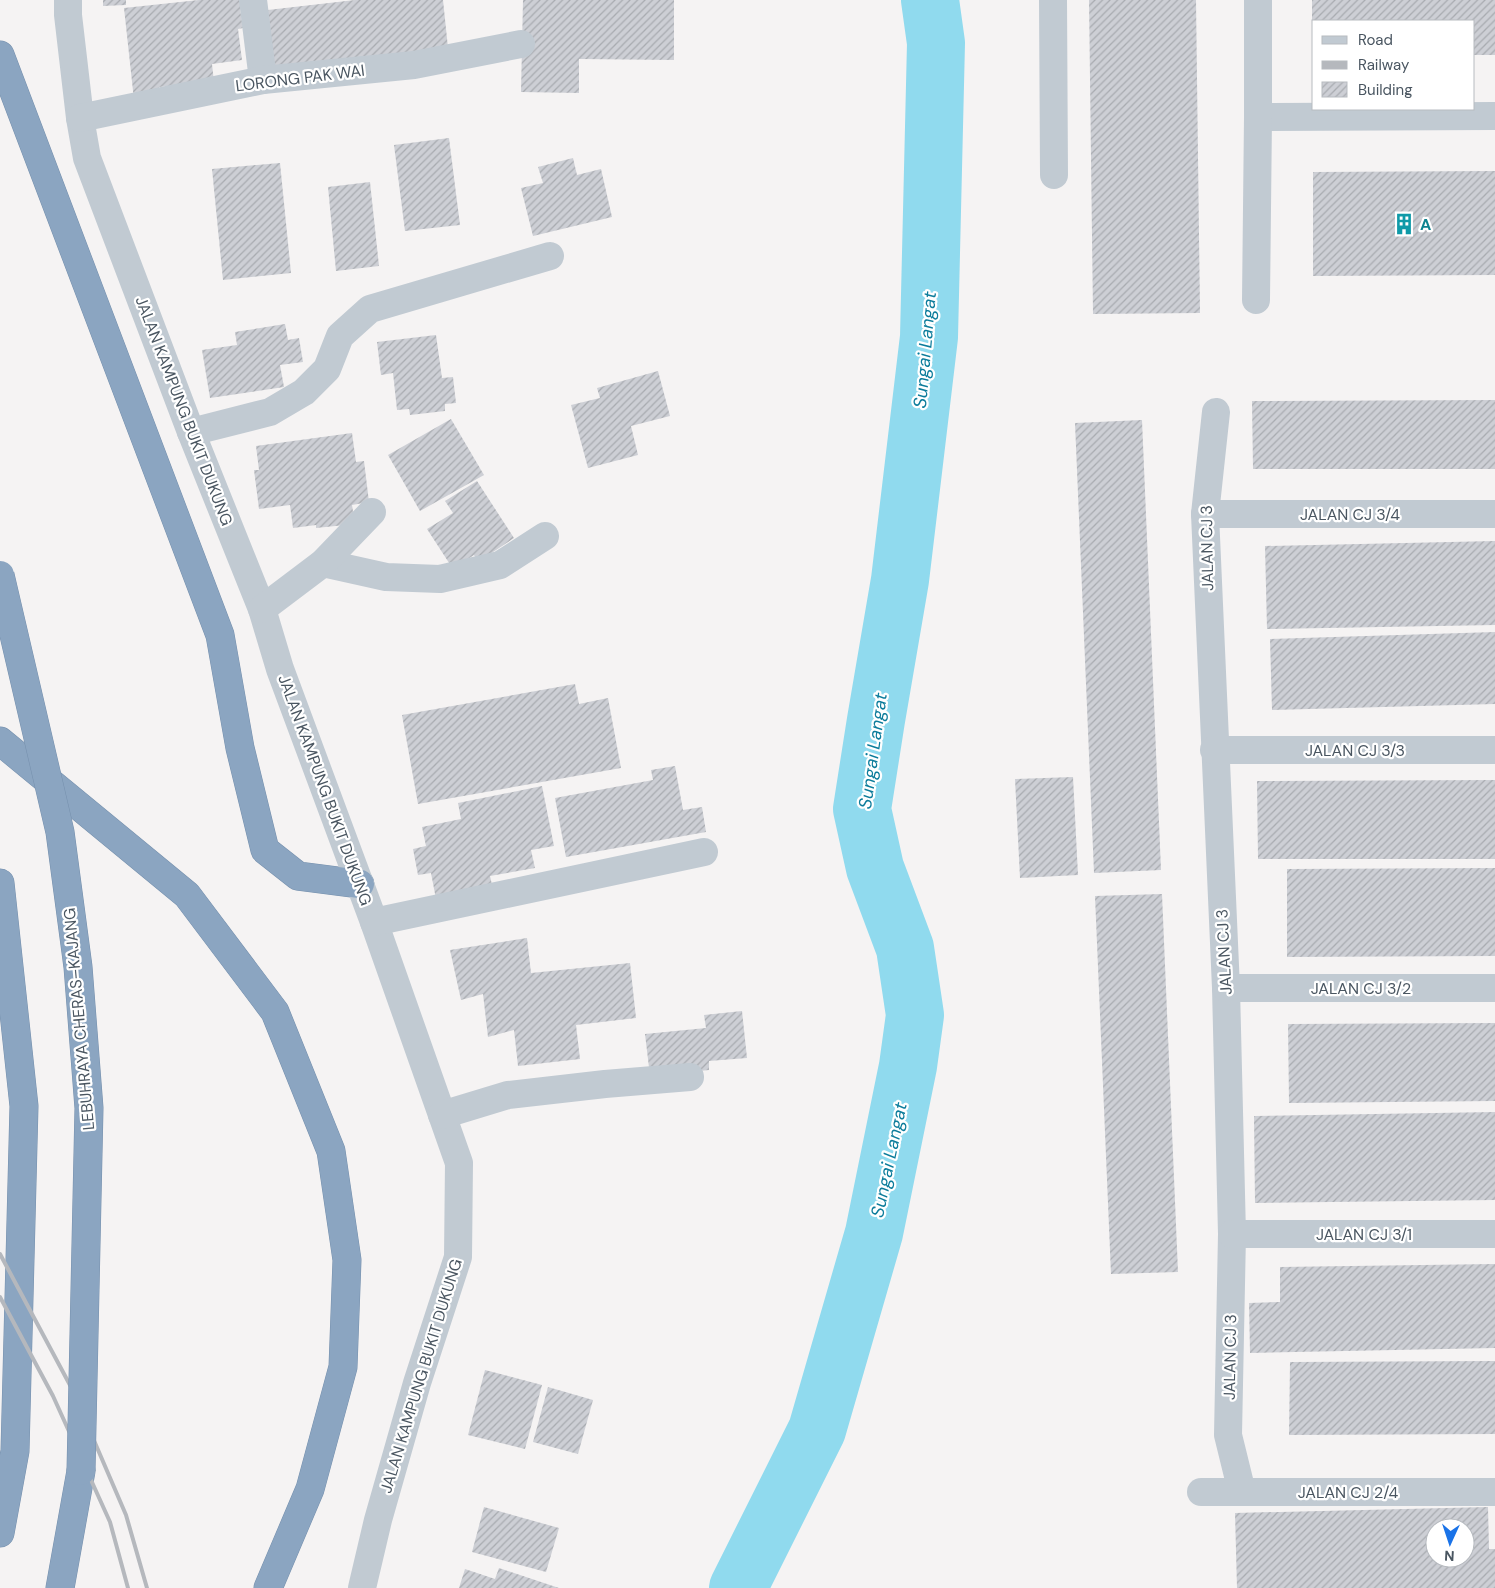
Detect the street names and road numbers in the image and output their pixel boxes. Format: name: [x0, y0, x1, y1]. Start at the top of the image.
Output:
street label: LORONG PAK WAI: [234, 60, 366, 96]
street label: JALAN KAMPUNG BUKIT DUKUNG: [130, 293, 238, 529]
street label: JALAN CJ 3/4: [1300, 504, 1400, 525]
street label: JALAN CJ 3: [1196, 505, 1218, 591]
street label: JALAN KAMPUNG BUKIT DUKUNG: [273, 672, 377, 908]
street label: JALAN CJ 3/3: [1305, 740, 1405, 761]
street label: LEBUHRAYA CHERAS–KAJANG: [59, 907, 99, 1131]
street label: JALAN CJ 3: [1211, 909, 1237, 995]
street label: JALAN CJ 3/2: [1311, 978, 1411, 999]
street label: JALAN CJ 3/1: [1316, 1224, 1412, 1245]
street label: JALAN KAMPUNG BUKIT DUKUNG: [375, 1256, 467, 1496]
street label: JALAN CJ 3: [1219, 1314, 1241, 1400]
street label: JALAN CJ 2/4: [1298, 1482, 1398, 1503]

